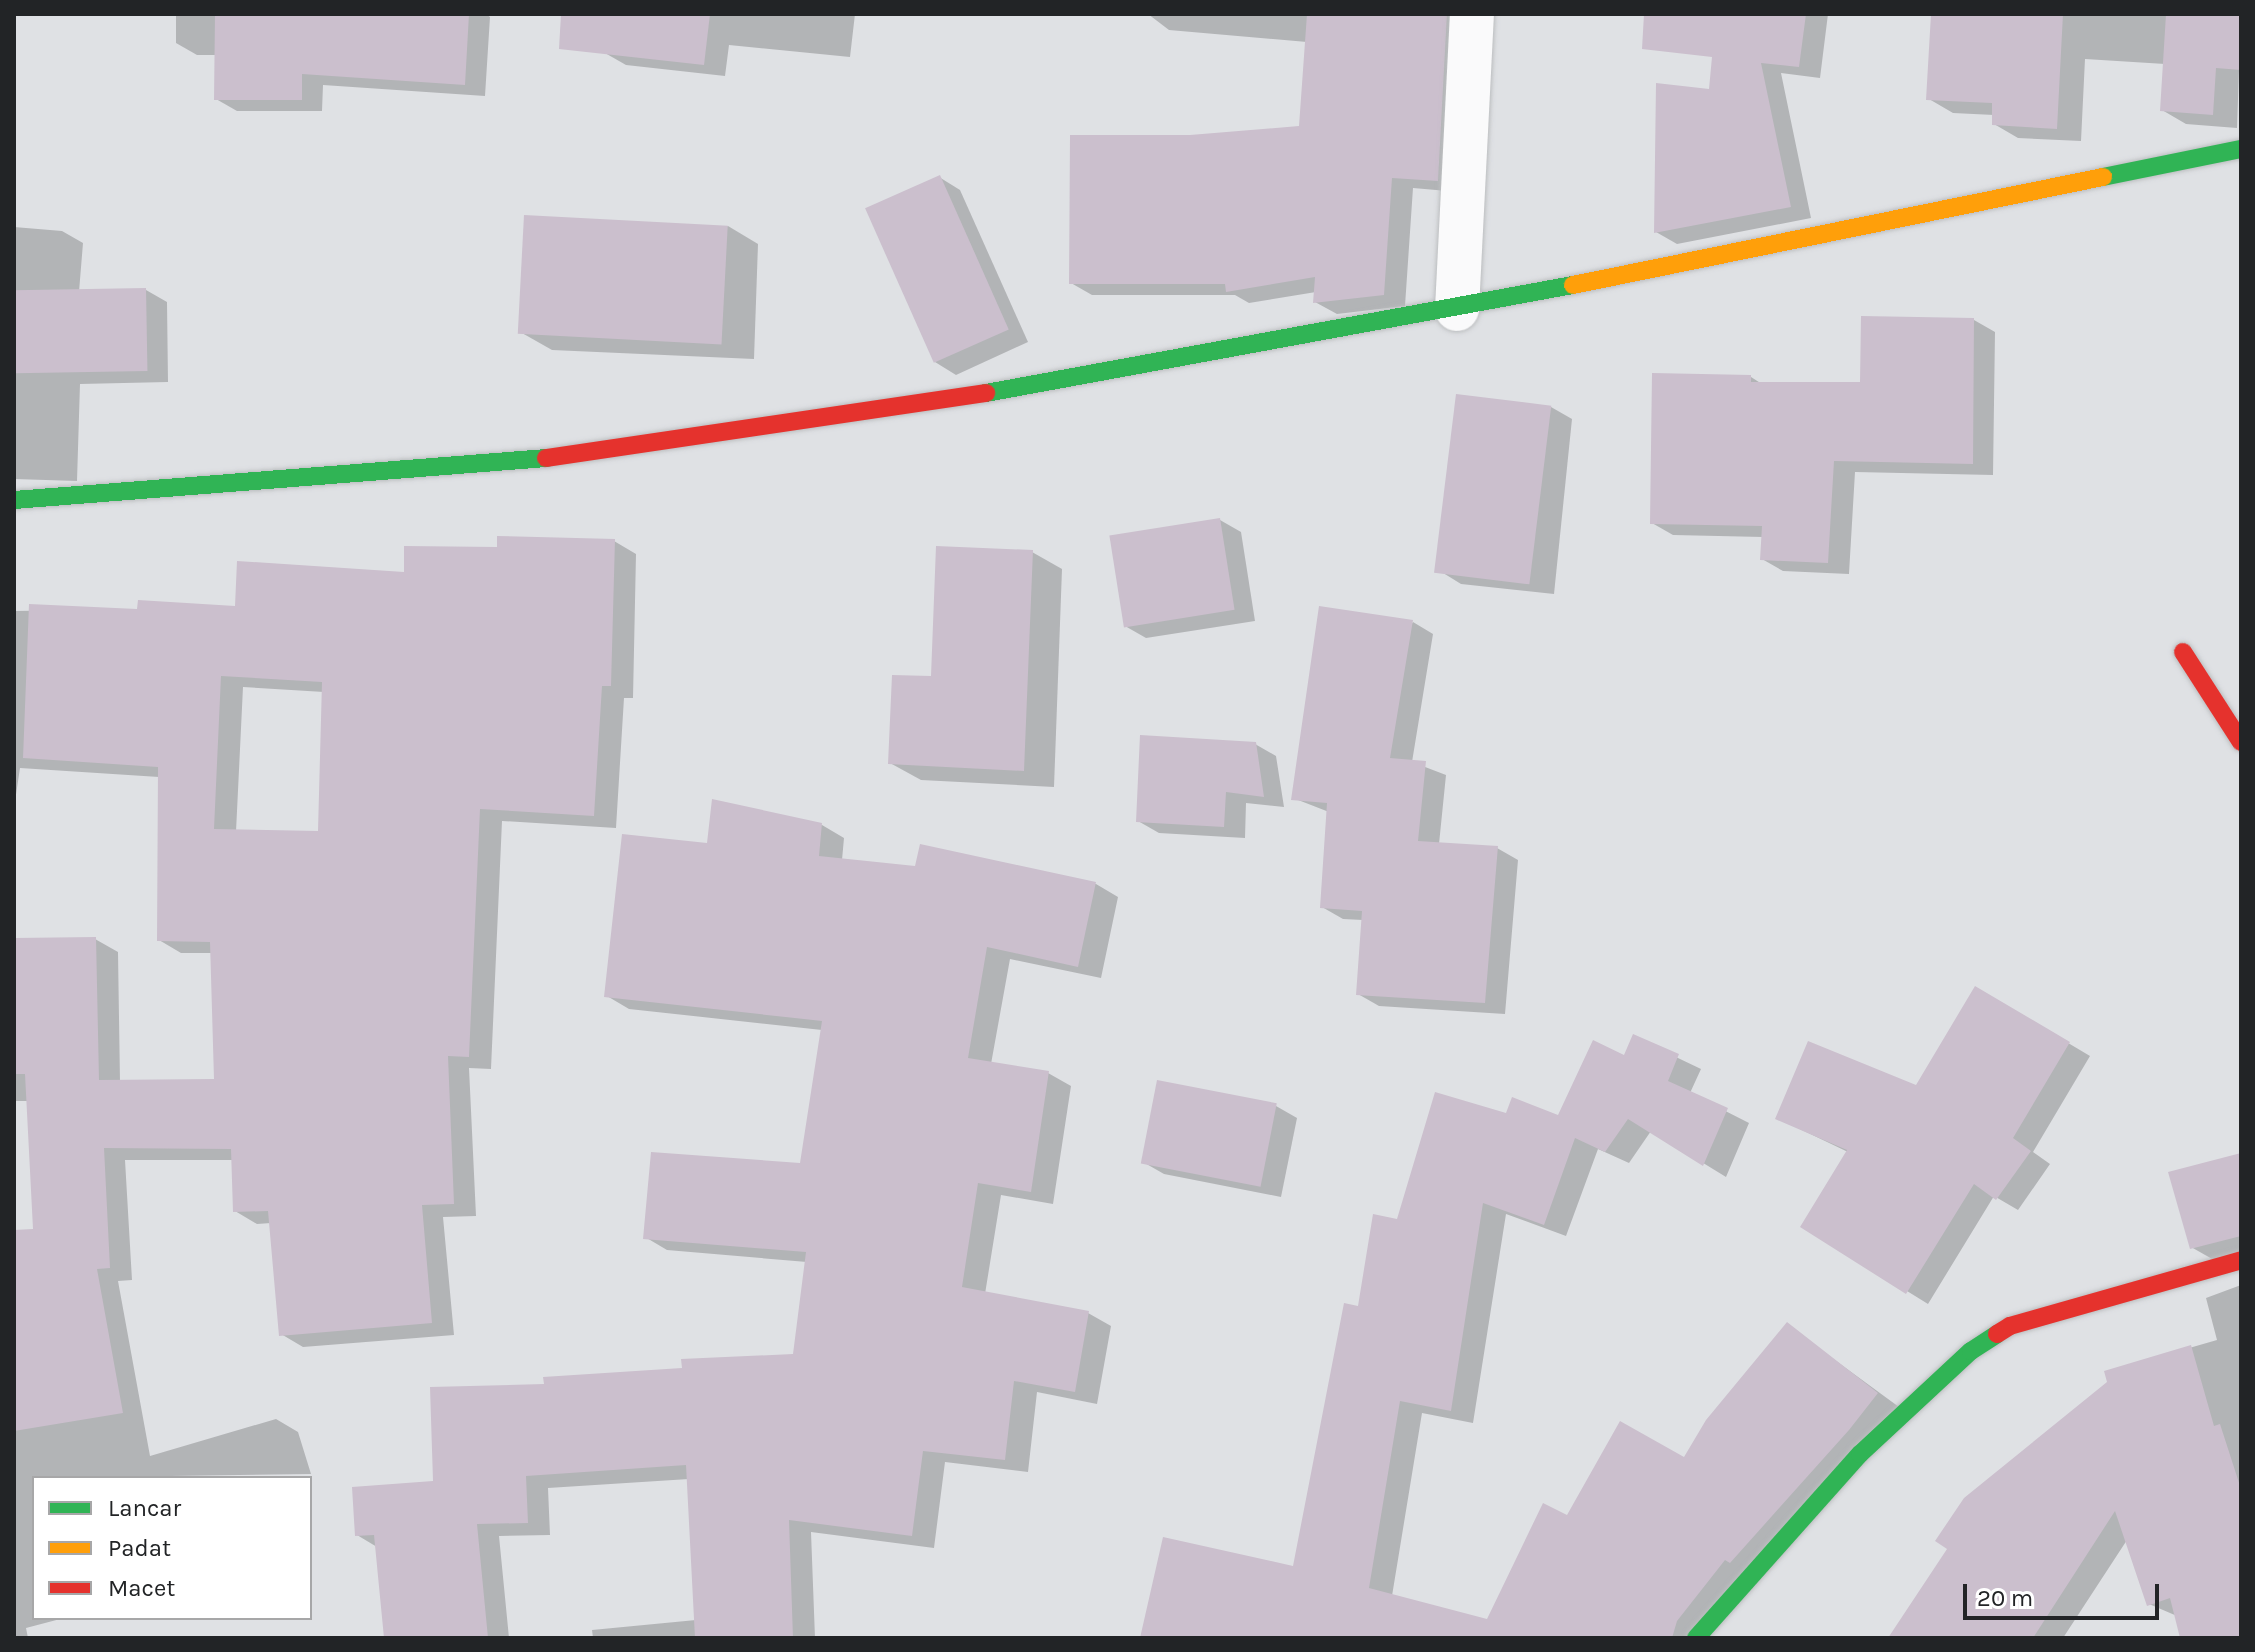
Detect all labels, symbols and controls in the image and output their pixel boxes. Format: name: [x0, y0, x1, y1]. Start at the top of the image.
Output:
legend: [32, 1476, 312, 1620]
text: Lancar: [108, 1494, 181, 1522]
text: Padat: [108, 1534, 171, 1562]
scale bar: [1967, 1568, 2163, 1618]
text: Macet: [108, 1574, 175, 1602]
text: 20 m: [1977, 1584, 2033, 1612]

